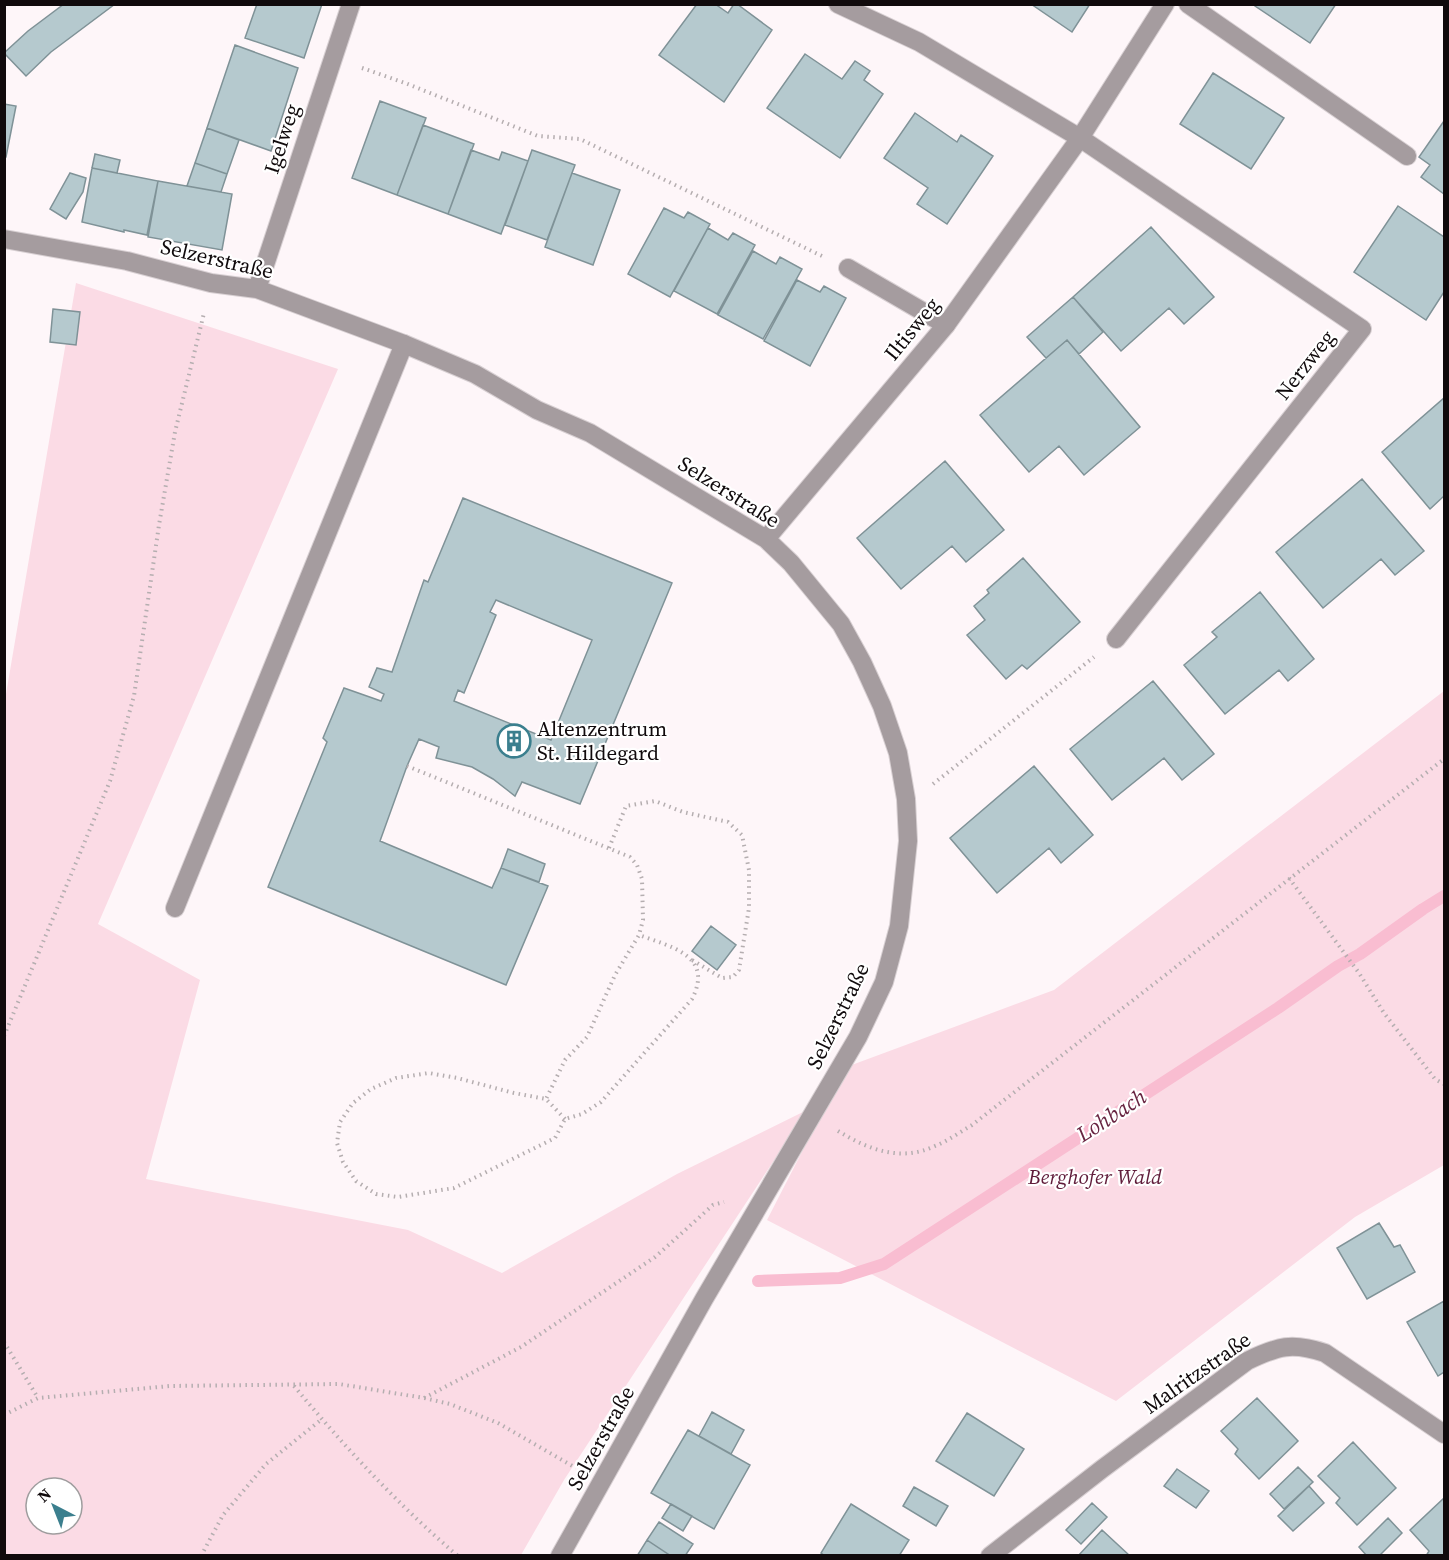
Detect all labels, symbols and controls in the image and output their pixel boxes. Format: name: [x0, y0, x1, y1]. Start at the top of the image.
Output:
street label: Igelweg: [257, 100, 306, 177]
street label: Selzerstraße: [158, 231, 276, 286]
street label: Iltisweg: [877, 291, 946, 366]
street label: Nerzweg: [1268, 324, 1341, 406]
street label: Selzerstraße: [673, 449, 786, 534]
place label: Altenzentrum St. Hildegard: [537, 714, 667, 767]
building icon: Altenzentrum St. Hildegard: [496, 723, 532, 759]
street label: Selzerstraße: [799, 958, 876, 1074]
water label: Lohbach: [1069, 1081, 1152, 1149]
park label: Berghofer Wald: [1027, 1162, 1162, 1191]
street label: Malritzstraße: [1137, 1325, 1256, 1420]
street label: Selzerstraße: [560, 1380, 641, 1495]
north arrow: [24, 1476, 84, 1536]
text: N: [32, 1483, 56, 1507]

